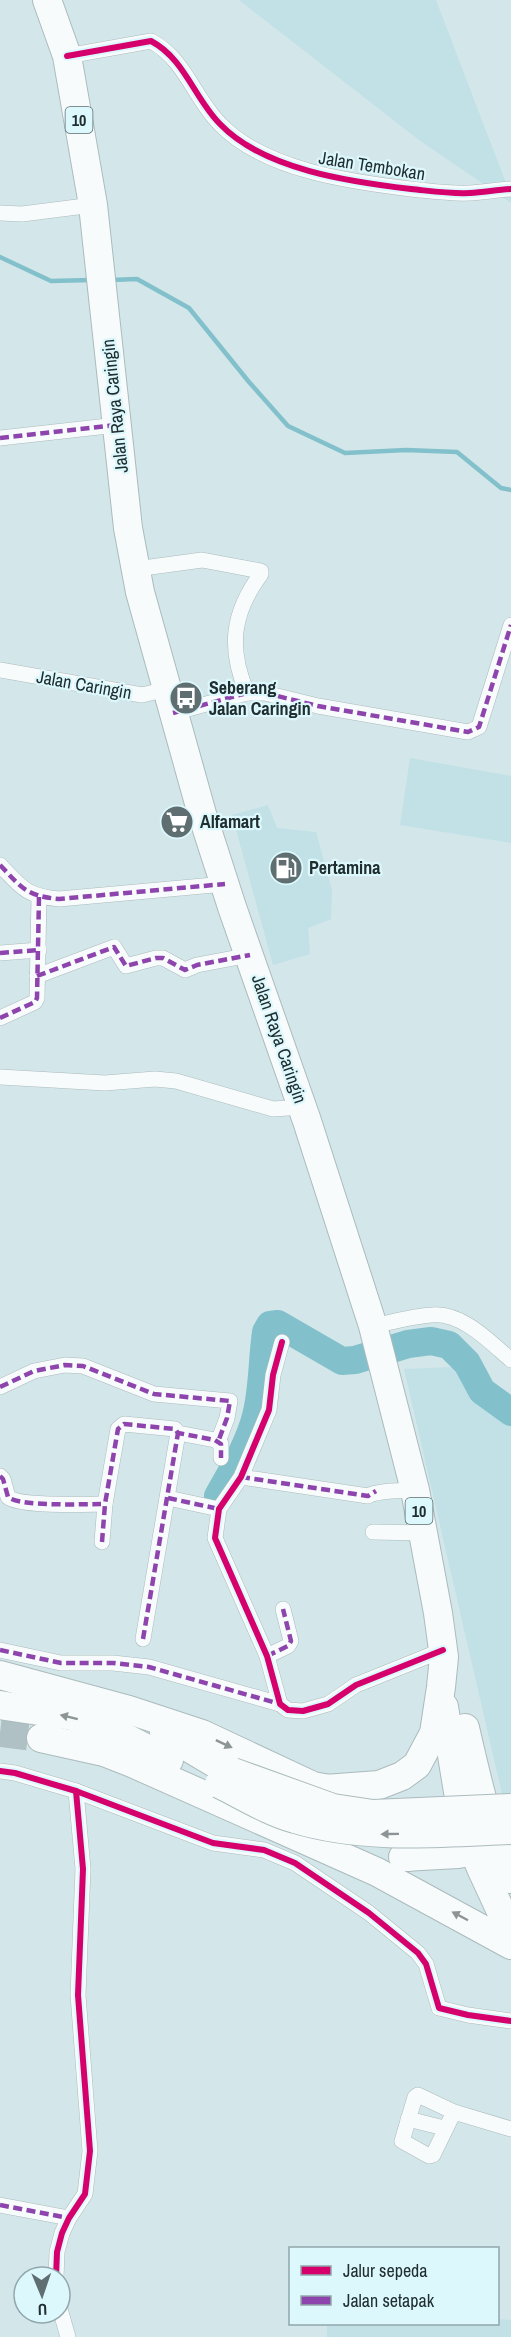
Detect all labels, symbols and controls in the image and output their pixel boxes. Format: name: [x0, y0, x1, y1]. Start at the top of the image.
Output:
road number: 10: [66, 107, 92, 133]
street label: Jalan Tembokan: [317, 145, 427, 186]
street label: Jalan Raya Caringin: [95, 338, 134, 474]
street label: Jalan Caringin: [35, 664, 134, 705]
place label: Seberang Jalan Caringin: [209, 675, 311, 721]
bus stop icon: Seberang Jalan Caringin: [168, 680, 204, 716]
supermarket icon: Alfamart: [159, 804, 195, 840]
place label: Alfamart: [200, 809, 260, 834]
fuel station icon: Pertamina: [268, 850, 304, 886]
place label: Pertamina: [309, 855, 381, 880]
street label: Jalan Raya Caringin: [246, 971, 313, 1107]
road number: 10: [406, 1498, 432, 1524]
one-way arrow: [60, 1711, 79, 1721]
one-way arrow: [215, 1739, 233, 1749]
one-way arrow: [380, 1829, 399, 1838]
one-way arrow: [451, 1911, 468, 1921]
legend: [289, 2247, 499, 2325]
text: Jalur sepeda: [343, 2258, 428, 2283]
north arrow: [12, 2265, 72, 2325]
text: Jalan setapak: [343, 2288, 435, 2313]
text: U: [37, 2299, 48, 2321]

